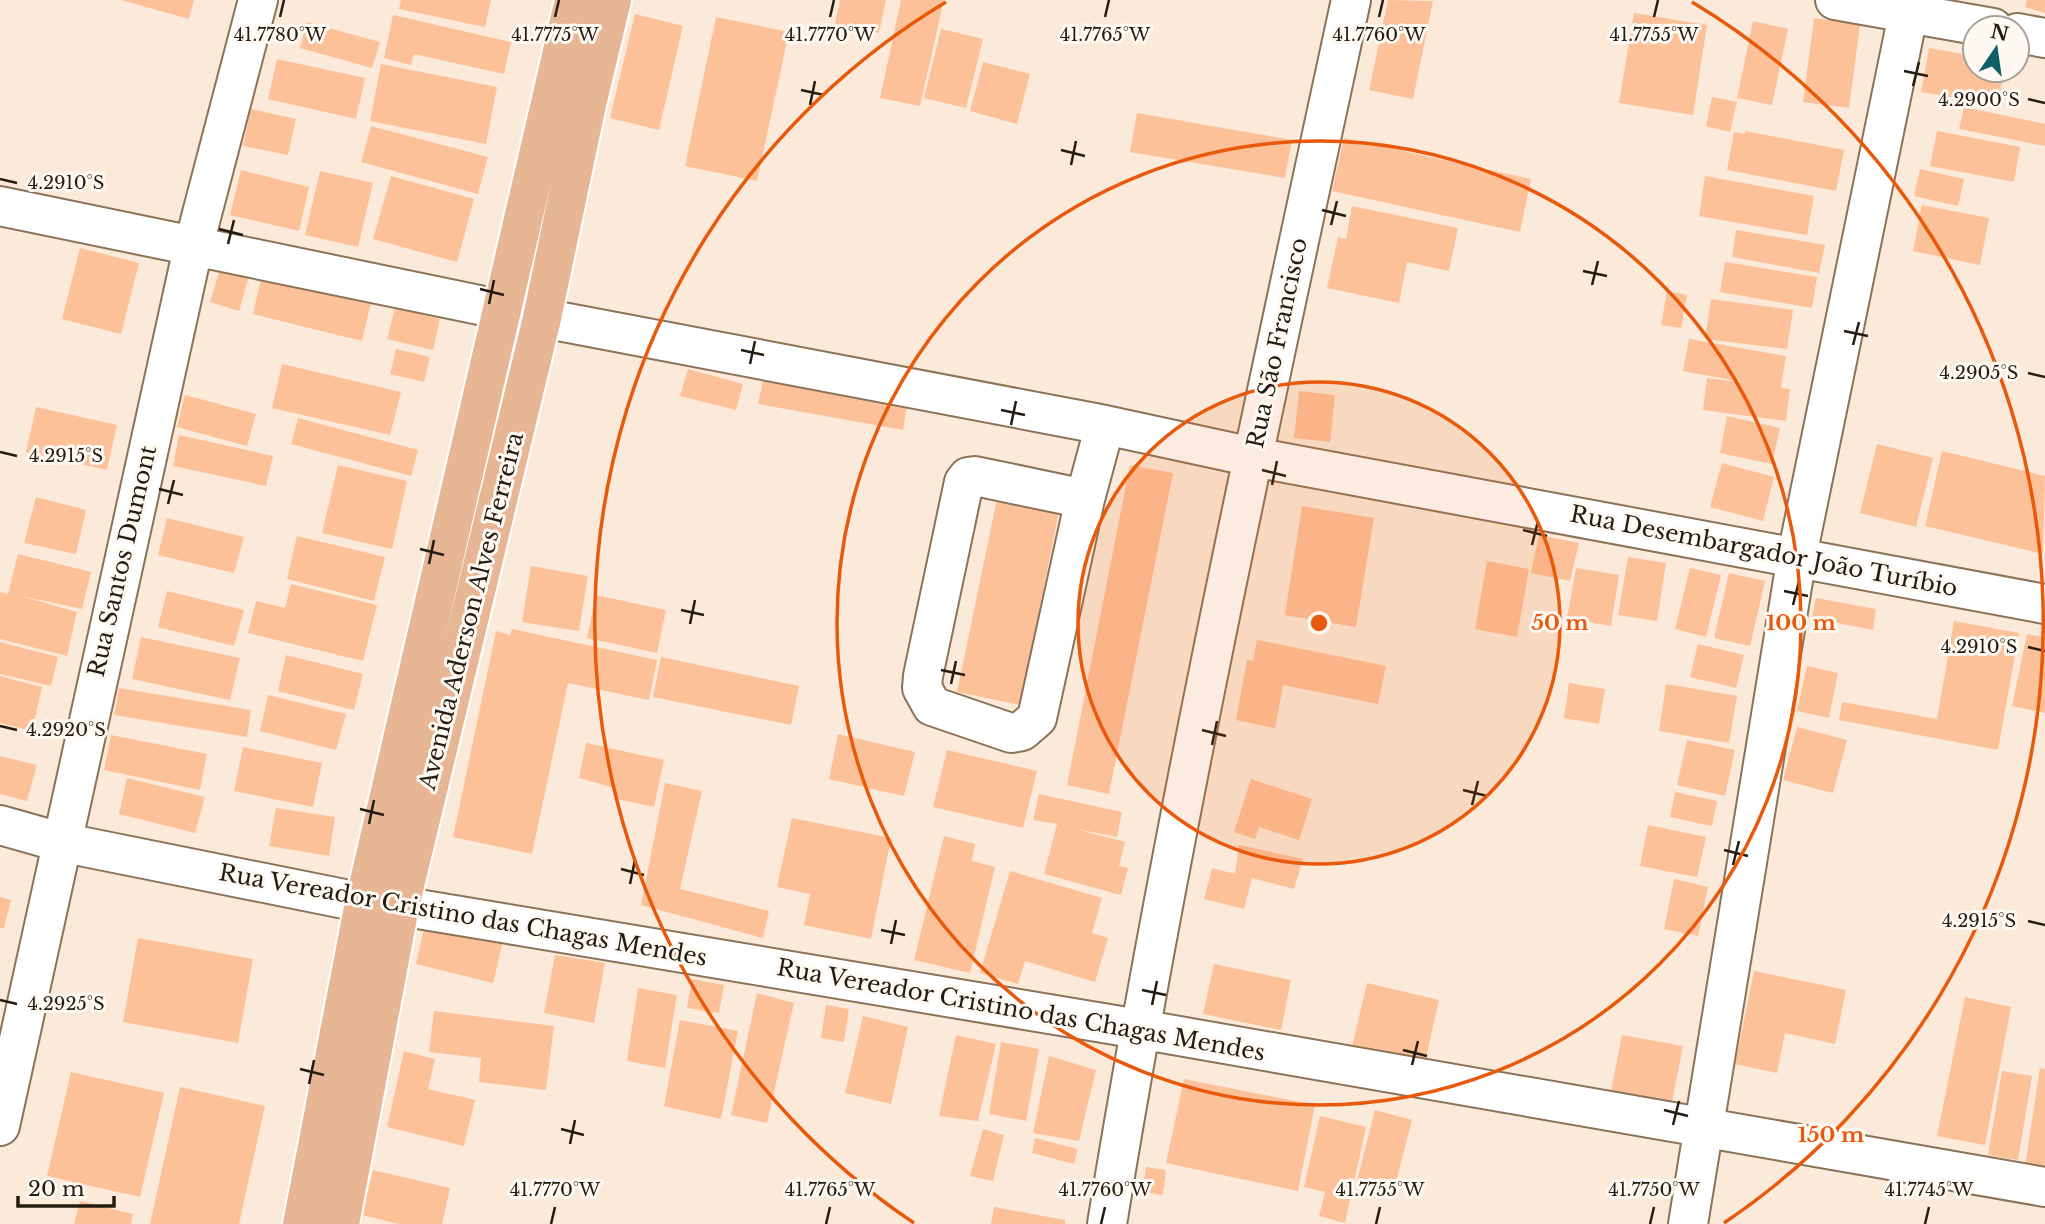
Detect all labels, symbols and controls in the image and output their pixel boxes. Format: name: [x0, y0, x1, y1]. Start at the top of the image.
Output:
north arrow: [1961, 14, 2031, 84]
text: N: [1988, 20, 2011, 46]
text: 41.7780°W: [234, 24, 327, 46]
text: 41.7775°W: [511, 24, 600, 46]
text: 41.7770°W: [785, 24, 876, 46]
text: 41.7765°W: [1060, 24, 1151, 46]
text: 41.7760°W: [1332, 24, 1426, 46]
text: 41.7755°W: [1610, 24, 1699, 46]
text: 4.2900°S: [1938, 89, 2020, 111]
text: 4.2910°S: [28, 172, 104, 194]
street label: Rua São Francisco: [1241, 235, 1313, 451]
text: 4.2905°S: [1940, 362, 2018, 384]
street label: Avenida Aderson Alves Ferreira: [413, 429, 529, 794]
street label: Rua Santos Dumont: [82, 442, 162, 680]
text: 4.2915°S: [29, 445, 103, 467]
street label: Rua Desembargador João Turíbio: [1568, 500, 1960, 602]
text: 50 m: [1531, 610, 1589, 636]
text: 100 m: [1766, 610, 1836, 636]
centre of rings: [1307, 611, 1331, 635]
text: 4.2910°S: [1941, 636, 2017, 658]
text: 4.2920°S: [26, 719, 106, 741]
street label: Rua Vereador Cristino das Chagas Mendes: [217, 858, 709, 972]
text: 4.2915°S: [1942, 910, 2016, 932]
street label: Rua Vereador Cristino das Chagas Mendes: [775, 953, 1267, 1067]
text: 4.2925°S: [27, 993, 105, 1015]
text: 150 m: [1798, 1122, 1864, 1148]
scale bar: [18, 1164, 114, 1208]
text: 20 m: [28, 1176, 85, 1202]
text: 41.7770°W: [510, 1179, 601, 1201]
text: 41.7765°W: [785, 1179, 876, 1201]
text: 41.7760°W: [1058, 1179, 1152, 1201]
text: 41.7755°W: [1336, 1179, 1425, 1201]
text: 41.7750°W: [1608, 1179, 1701, 1201]
text: 41.7745°W: [1885, 1179, 1974, 1201]

